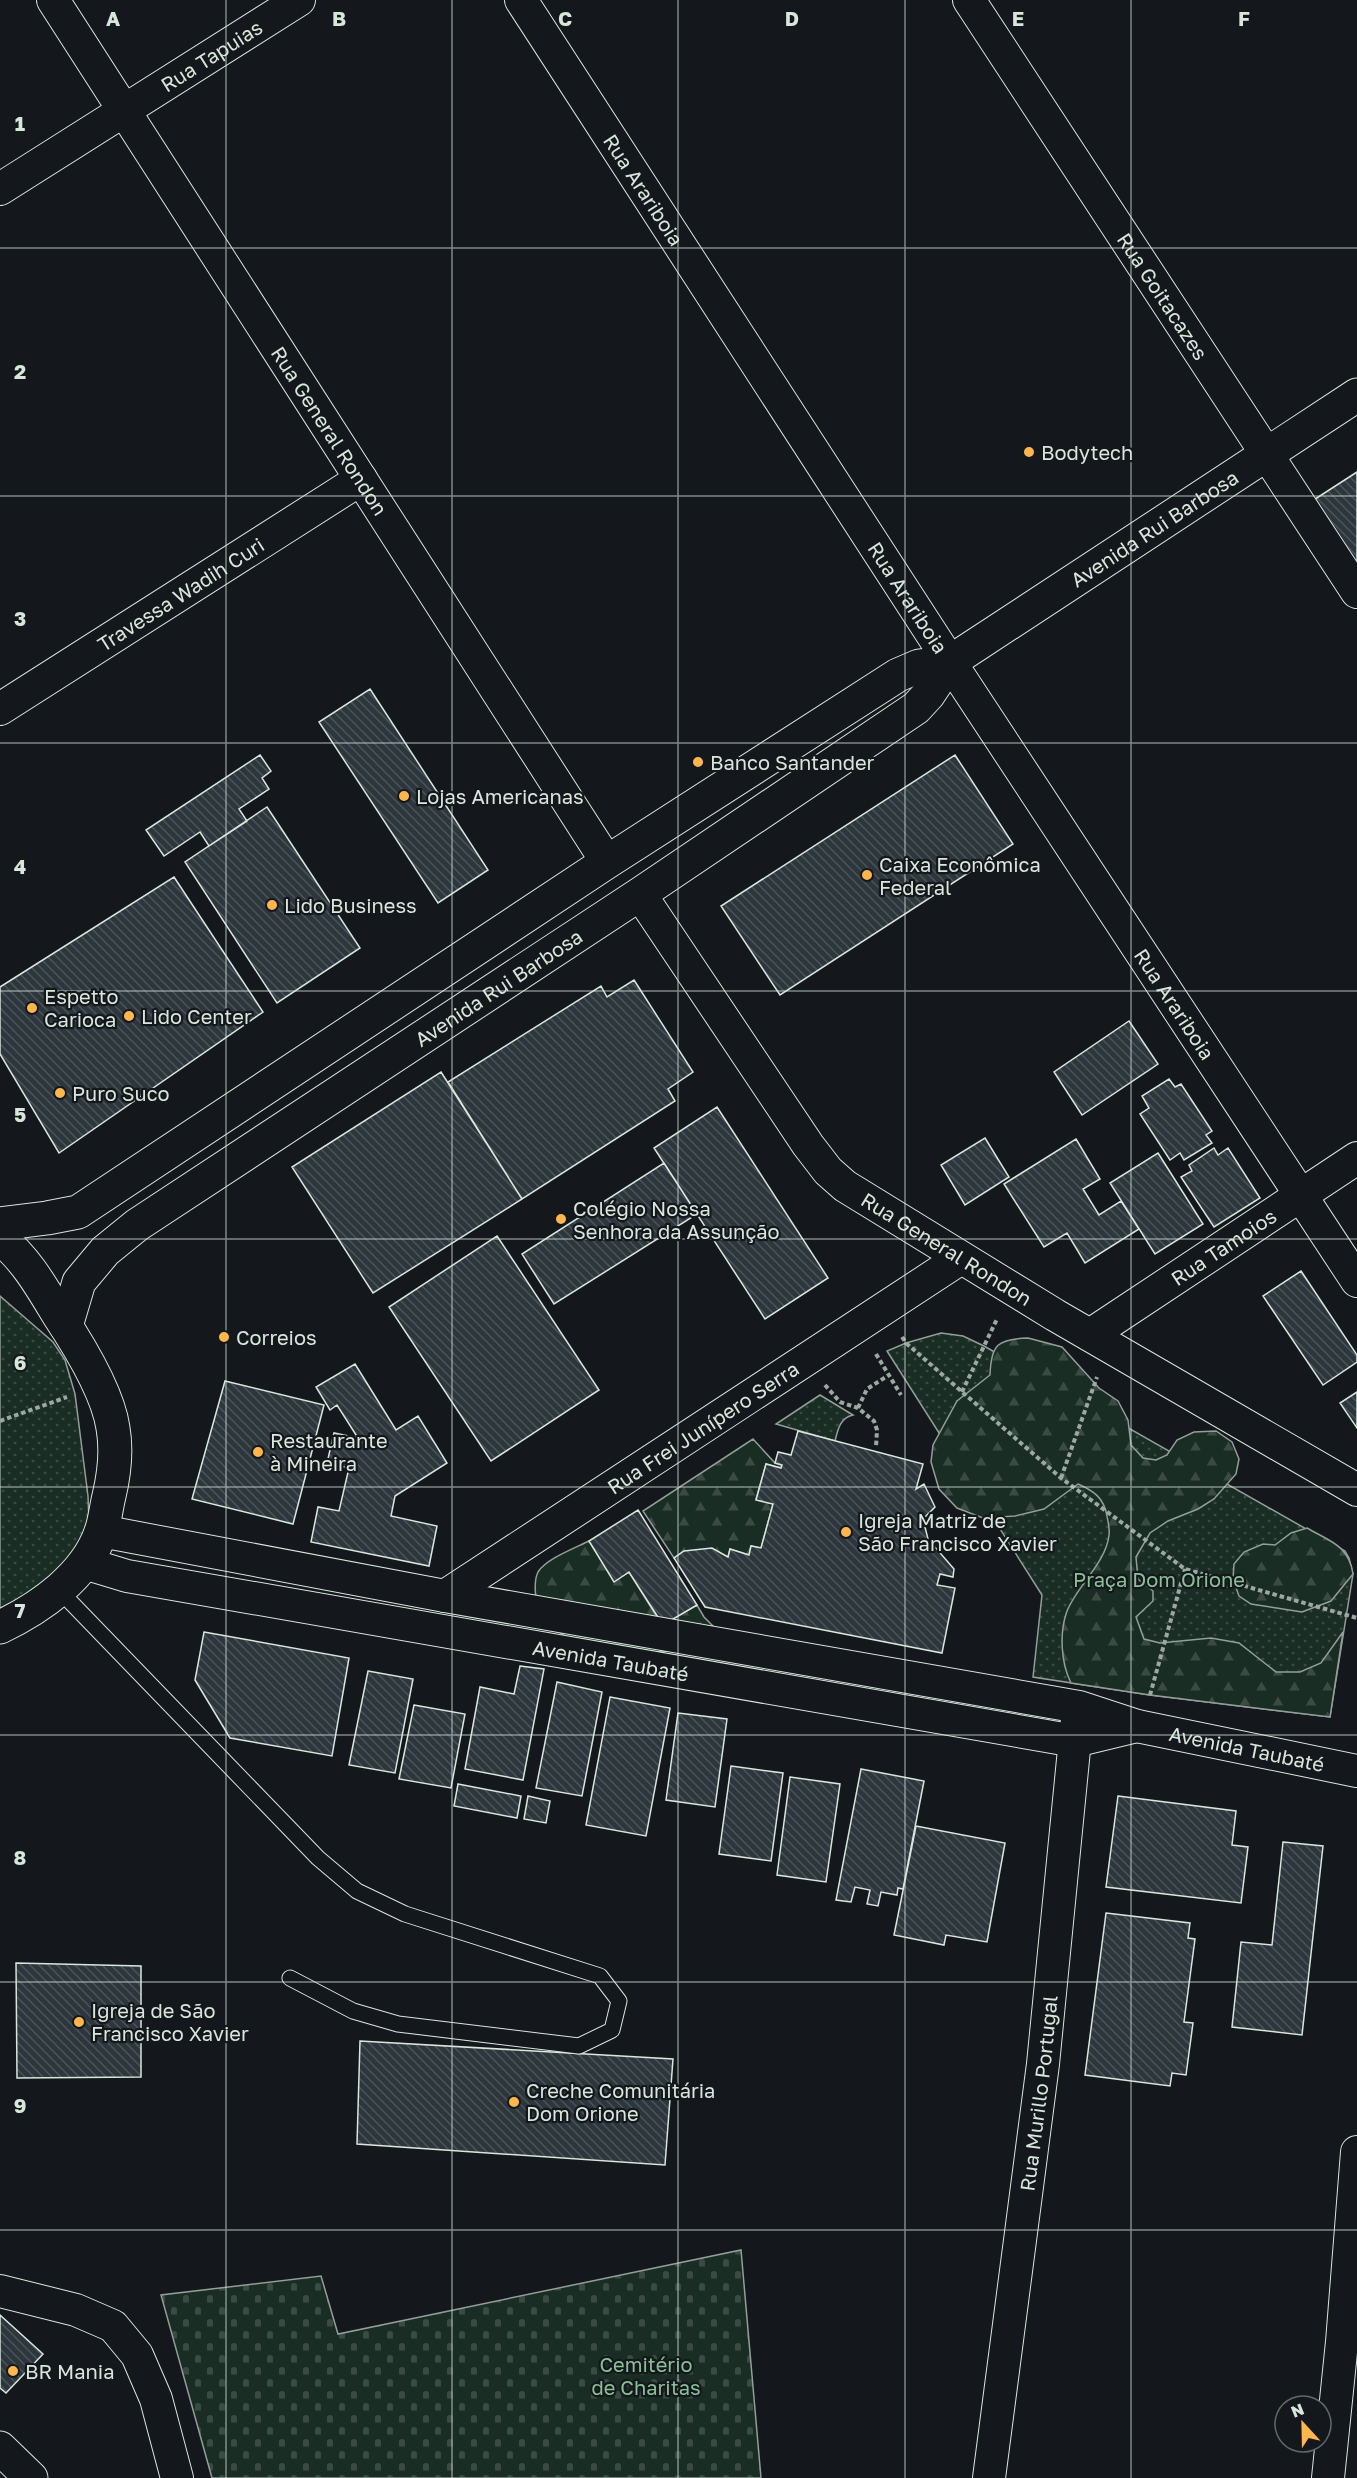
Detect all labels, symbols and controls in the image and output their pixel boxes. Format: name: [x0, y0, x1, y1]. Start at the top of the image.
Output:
text: A: [106, 6, 120, 30]
text: B: [332, 6, 346, 30]
text: C: [558, 6, 572, 30]
text: D: [785, 6, 799, 30]
text: E: [1012, 6, 1024, 30]
text: F: [1238, 6, 1250, 30]
street label: Rua Tapuias: [156, 14, 266, 96]
text: 1: [15, 111, 25, 135]
street label: Rua Arariboia: [599, 129, 689, 250]
street label: Rua Goitacazes: [1113, 228, 1213, 364]
street label: Rua General Rondon: [267, 342, 393, 520]
text: 2: [14, 359, 26, 383]
place label: Bodytech: [1041, 440, 1133, 464]
marker: Bodytech: [1022, 445, 1036, 459]
street label: Avenida Rui Barbosa: [1066, 464, 1242, 592]
street label: Travessa Wadih Curi: [93, 532, 268, 656]
street label: Rua Arariboia: [863, 537, 953, 658]
text: 3: [14, 606, 26, 630]
place label: Banco Santander: [710, 750, 875, 774]
marker: Banco Santander: [691, 755, 705, 769]
place label: Lojas Americanas: [416, 784, 584, 808]
marker: Lojas Americanas: [397, 789, 411, 803]
place label: Caixa Econômica Federal: [879, 852, 1041, 899]
text: 4: [14, 854, 26, 878]
marker: Caixa Econômica Federal: [860, 868, 874, 882]
place label: Lido Business: [284, 893, 417, 917]
marker: Lido Business: [265, 898, 279, 912]
street label: Avenida Rui Barbosa: [410, 924, 586, 1051]
street label: Rua Arariboia: [1130, 944, 1220, 1064]
place label: Espetto Carioca: [44, 984, 119, 1031]
marker: Espetto Carioca: [25, 1001, 39, 1015]
place label: Lido Center: [141, 1004, 252, 1028]
marker: Lido Center: [122, 1009, 136, 1023]
place label: Puro Suco: [72, 1081, 170, 1105]
marker: Puro Suco: [53, 1086, 67, 1100]
text: 5: [14, 1102, 26, 1126]
street label: Rua General Rondon: [857, 1187, 1037, 1310]
place label: Colégio Nossa Senhora da Assunção: [573, 1196, 780, 1243]
street label: Rua Tamoios: [1166, 1203, 1281, 1290]
marker: Colégio Nossa Senhora da Assunção: [554, 1212, 568, 1226]
place label: Correios: [236, 1325, 317, 1349]
marker: Correios: [217, 1330, 231, 1344]
text: 6: [14, 1350, 26, 1374]
street label: Rua Frei Junípero Serra: [602, 1356, 803, 1499]
place label: Restaurante à Mineira: [270, 1428, 388, 1475]
marker: Restaurante à Mineira: [251, 1445, 265, 1459]
place label: Igreja Matriz de São Francisco Xavier: [858, 1508, 1057, 1555]
marker: Igreja Matriz de São Francisco Xavier: [839, 1525, 853, 1539]
park label: Praça Dom Orione: [1073, 1567, 1245, 1591]
text: 7: [15, 1598, 26, 1622]
street label: Avenida Taubaté: [531, 1635, 691, 1686]
street label: Avenida Taubaté: [1167, 1721, 1327, 1776]
text: 8: [14, 1845, 26, 1869]
street label: Rua Murillo Portugal: [1015, 1994, 1062, 2192]
place label: Igreja de São Francisco Xavier: [91, 1998, 249, 2045]
marker: Igreja de São Francisco Xavier: [72, 2015, 86, 2029]
place label: Creche Comunitária Dom Orione: [526, 2078, 715, 2125]
text: 9: [14, 2093, 26, 2117]
marker: Creche Comunitária Dom Orione: [507, 2095, 521, 2109]
park label: Cemitério de Charitas: [591, 2352, 701, 2399]
place label: BR Mania: [25, 2359, 114, 2383]
marker: BR Mania: [6, 2364, 20, 2378]
north arrow: [1273, 2394, 1333, 2454]
text: N: [1288, 2399, 1307, 2422]

